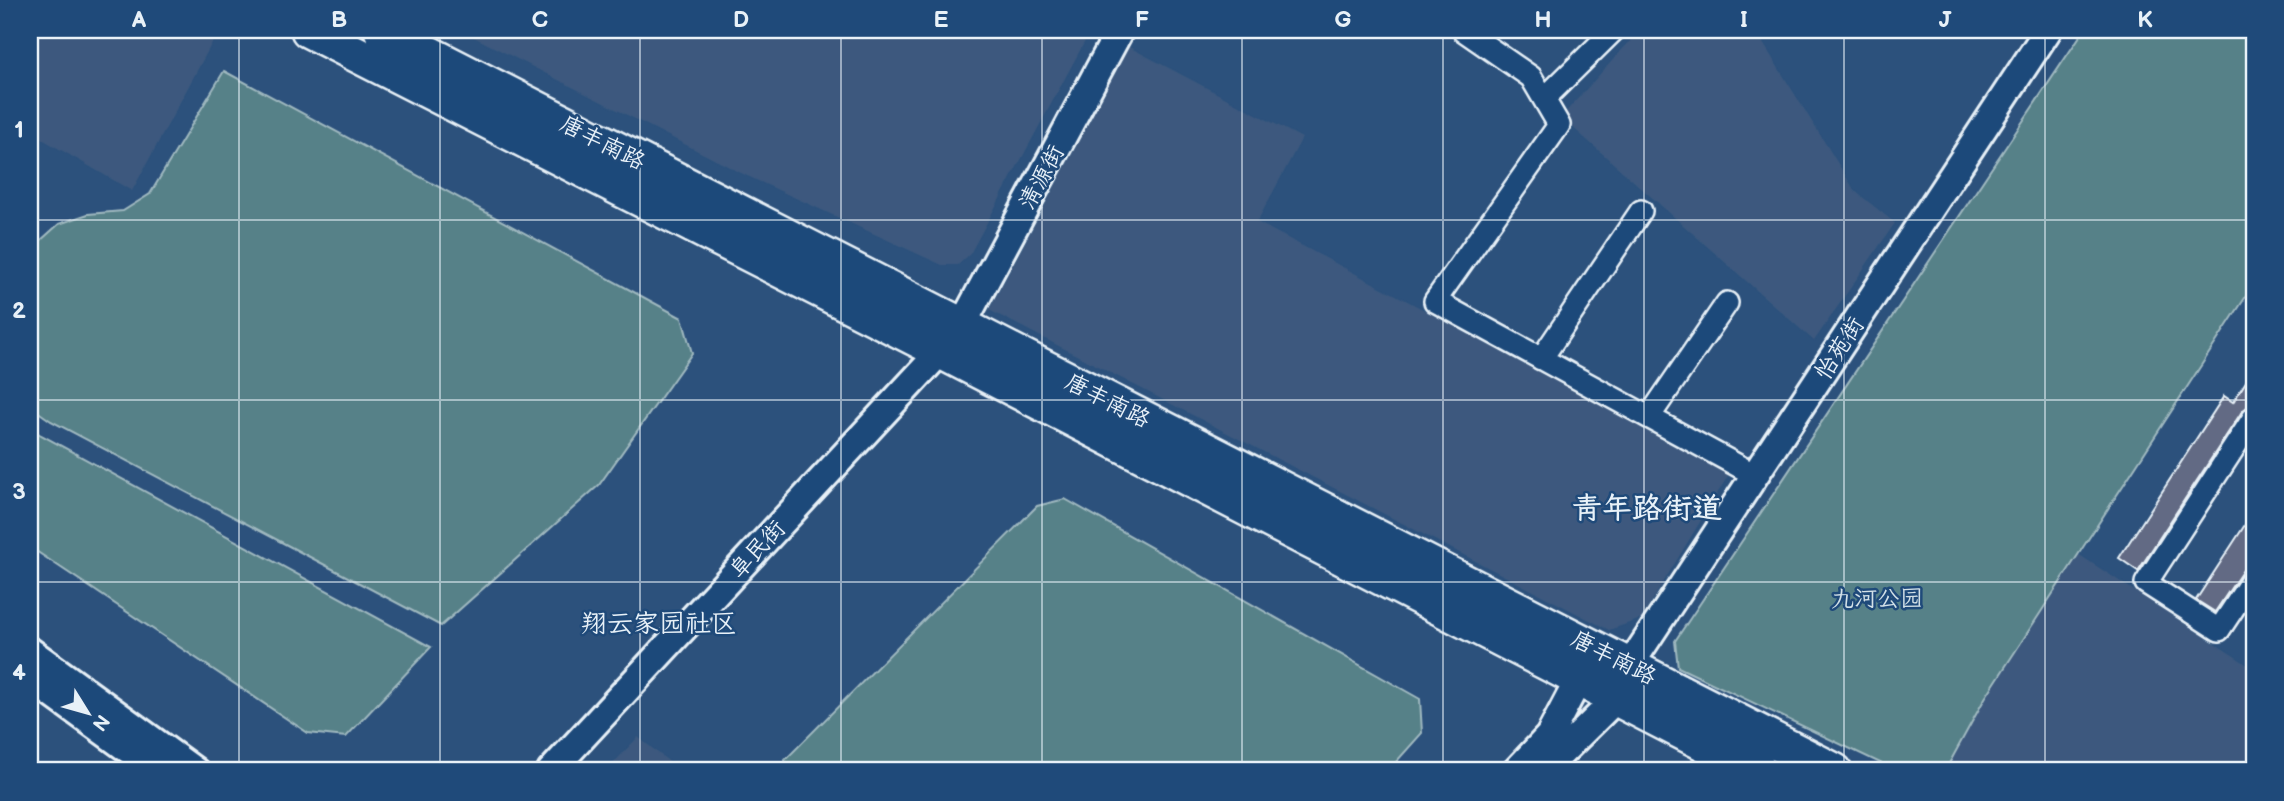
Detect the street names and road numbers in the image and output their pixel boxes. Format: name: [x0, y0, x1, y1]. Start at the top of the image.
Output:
street label: 唐丰南路: [555, 110, 650, 176]
street label: 清源街: [1013, 140, 1070, 215]
street label: 怡苑街: [1809, 312, 1870, 385]
street label: 唐丰南路: [1060, 368, 1155, 434]
street label: 阜民街: [724, 515, 791, 584]
street label: 唐丰南路: [1566, 625, 1661, 691]

